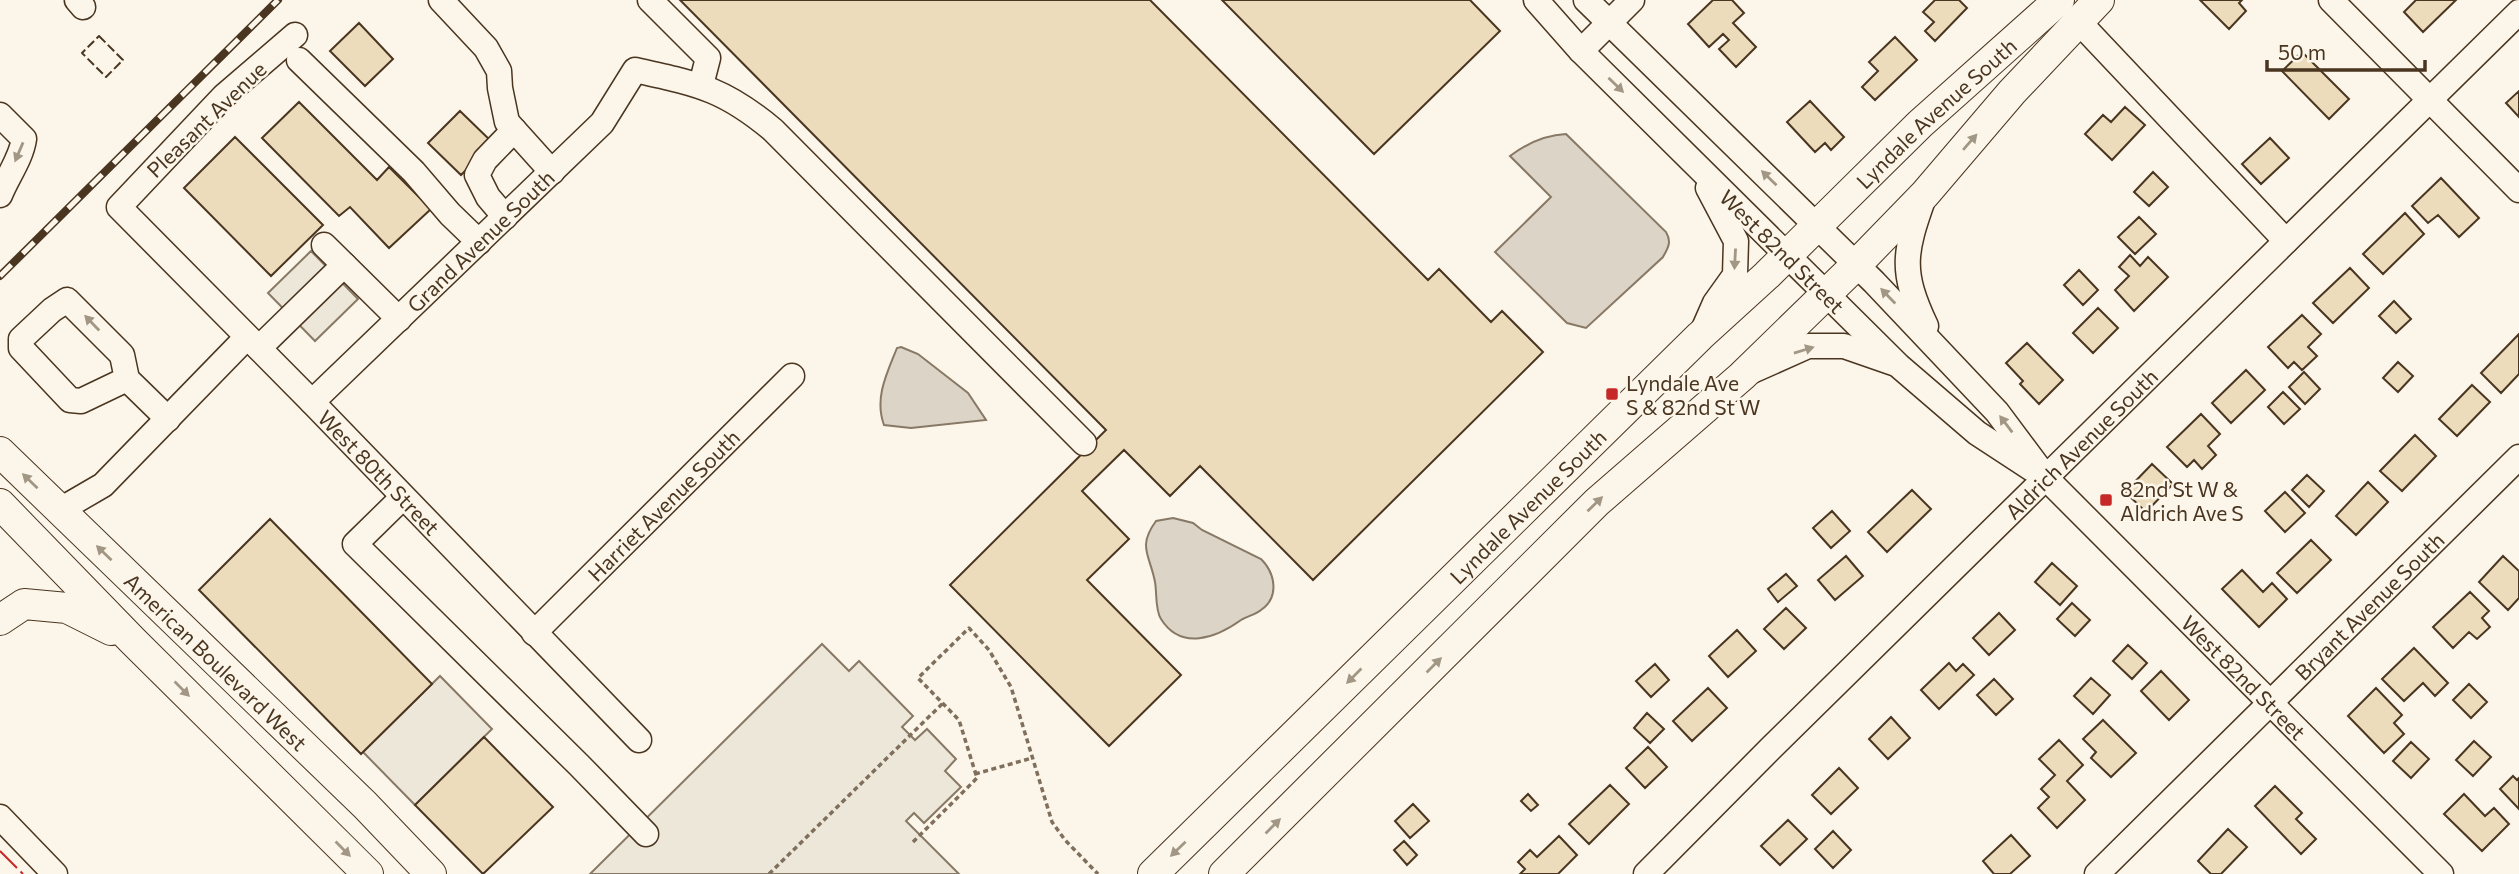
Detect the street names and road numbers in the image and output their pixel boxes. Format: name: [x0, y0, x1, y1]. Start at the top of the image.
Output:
street label: Lyndale Avenue South: [1850, 32, 2021, 193]
street label: Pleasant Avenue: [141, 56, 271, 182]
street label: Grand Avenue South: [401, 164, 559, 317]
street label: West 82nd Street: [1715, 184, 1850, 318]
street label: Aldrich Avenue South: [1999, 363, 2162, 524]
street label: West 80th Street: [314, 404, 446, 539]
street label: Harriet Avenue South: [582, 424, 744, 585]
street label: Lyndale Avenue South: [1444, 424, 1611, 588]
street label: Bryant Avenue South: [2289, 526, 2449, 685]
street label: American Boulevard West: [120, 567, 313, 755]
street label: West 82nd Street: [2177, 609, 2311, 744]

